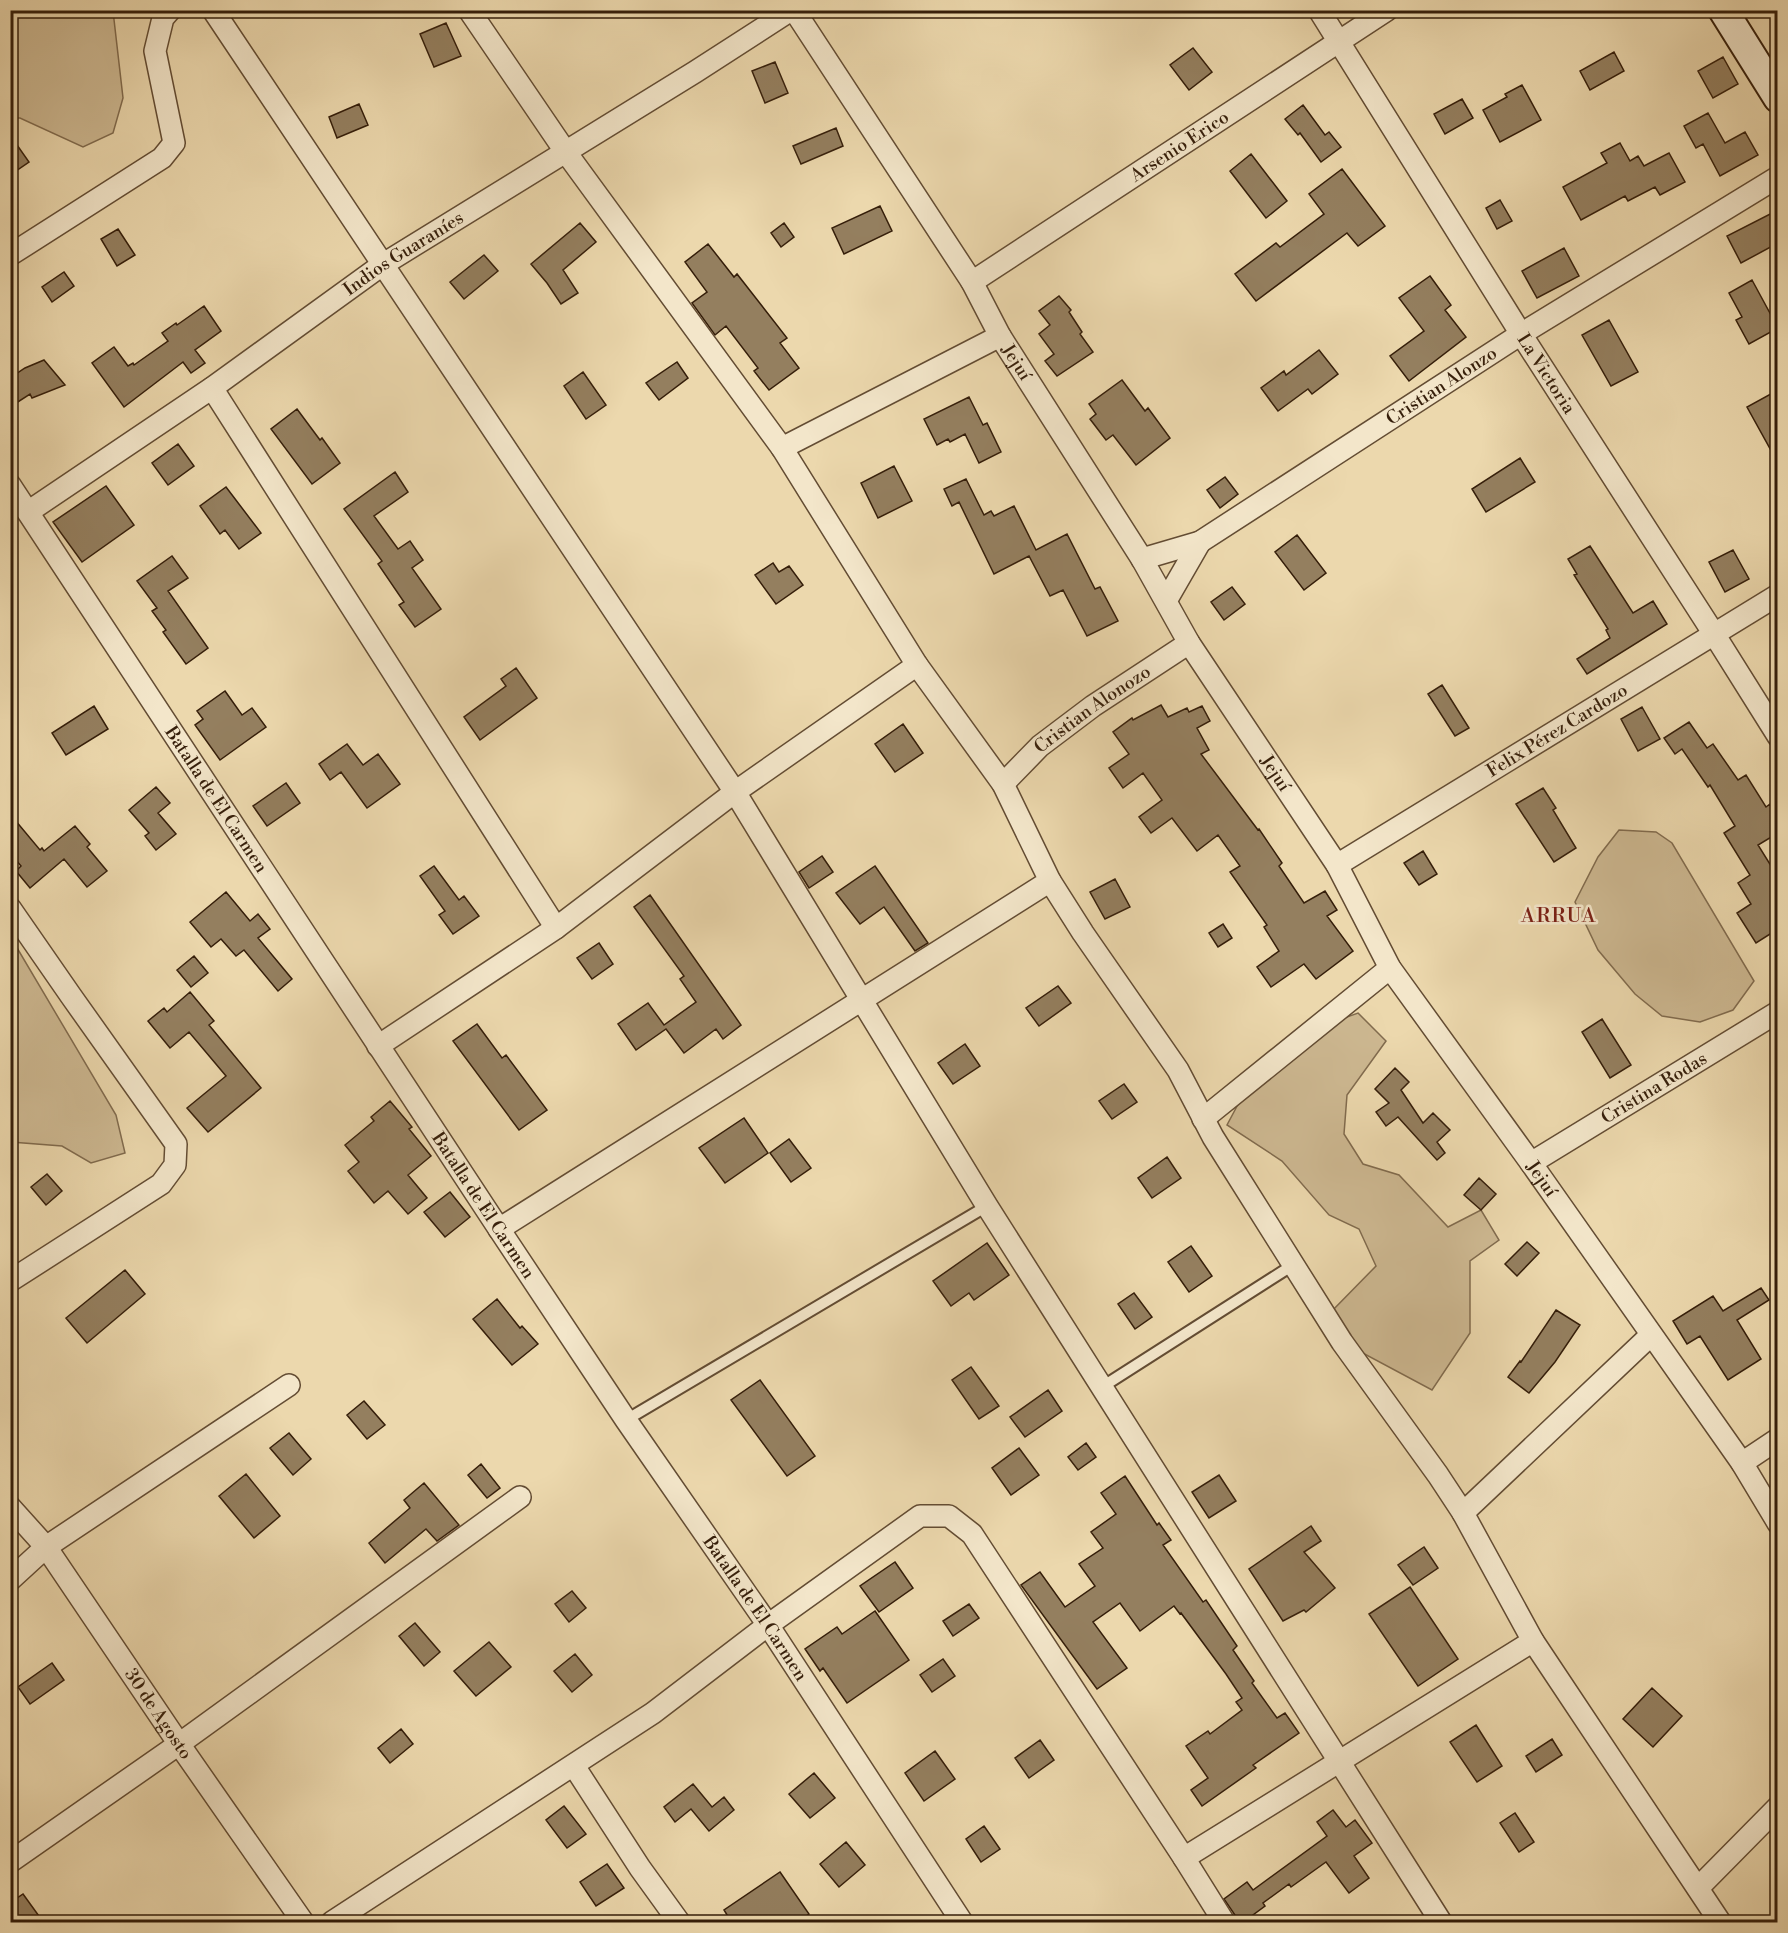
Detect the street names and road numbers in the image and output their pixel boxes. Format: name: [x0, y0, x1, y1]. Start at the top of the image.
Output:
street label: Arsenio Erico: [1125, 105, 1233, 187]
street label: Indios Guaraníes: [339, 206, 468, 301]
street label: La Victoria: [1512, 329, 1581, 419]
street label: Jejuí: [996, 339, 1037, 386]
street label: Cristian Alonzo: [1381, 341, 1501, 430]
street label: Cristian Alonozo: [1029, 660, 1155, 758]
street label: Felix Pérez Cardozo: [1482, 678, 1632, 782]
street label: Batalla de El Carmen: [159, 721, 273, 877]
street label: Jejuí: [1255, 750, 1297, 797]
street label: Cristina Rodas: [1597, 1047, 1711, 1129]
street label: Batalla de El Carmen: [426, 1127, 540, 1283]
street label: Jejuí: [1521, 1155, 1563, 1202]
street label: Batalla de El Carmen: [697, 1530, 813, 1685]
street label: 30 de Agosto: [120, 1664, 198, 1764]

